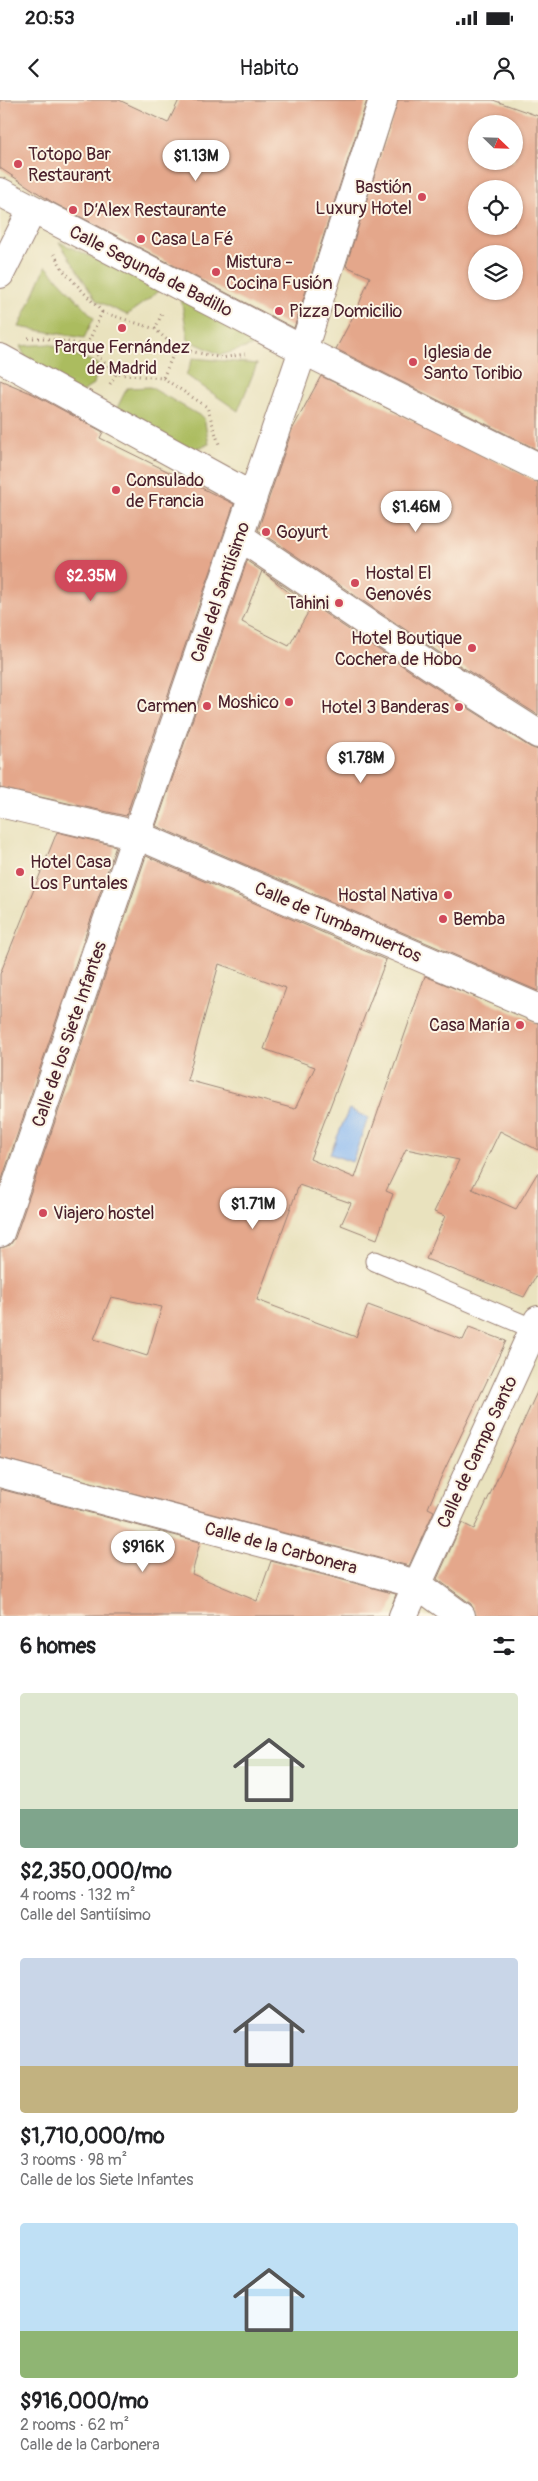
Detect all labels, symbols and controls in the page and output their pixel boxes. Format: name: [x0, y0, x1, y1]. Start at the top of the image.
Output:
text: 20:53: [25, 6, 75, 30]
icon: back: [20, 54, 48, 82]
text: Habito: [239, 54, 299, 82]
icon: person: [490, 54, 518, 82]
north arrow: [468, 115, 522, 170]
map controls: [468, 115, 523, 300]
pin: $1.13M: [155, 139, 237, 182]
place label: Totopo Bar Restaurant: [28, 143, 112, 187]
text: $1.13M: [173, 146, 219, 166]
marker: Totopo Bar Restaurant: [12, 158, 24, 170]
place label: Bastión Luxury Hotel: [315, 176, 412, 220]
button: locate: [468, 180, 523, 235]
marker: Bastión Luxury Hotel: [416, 191, 428, 203]
place label: D’Alex Restaurante: [83, 199, 226, 222]
marker: D’Alex Restaurante: [67, 204, 79, 216]
street label: Calle Segunda de Badillo: [65, 220, 237, 323]
place label: Casa La Fé: [151, 228, 234, 251]
marker: Casa La Fé: [135, 233, 147, 245]
button: layers: [468, 245, 523, 300]
place label: Mistura - Cocina Fusión: [226, 251, 333, 295]
marker: Mistura - Cocina Fusión: [210, 266, 222, 278]
place label: Pizza Domicilio: [289, 300, 403, 323]
marker: Pizza Domicilio: [273, 305, 285, 317]
marker: Parque Fernández de Madrid: [116, 322, 128, 334]
place label: Parque Fernández de Madrid: [54, 336, 190, 380]
place label: Iglesia de Santo Toribio: [423, 341, 523, 385]
marker: Iglesia de Santo Toribio: [407, 356, 419, 368]
place label: Consulado de Francia: [126, 469, 204, 513]
marker: Consulado de Francia: [110, 484, 122, 496]
pin: $1.46M: [375, 490, 457, 533]
text: $1.46M: [392, 497, 440, 517]
street label: Calle del Santiísimo: [186, 519, 255, 665]
place label: Goyurt: [276, 521, 329, 544]
marker: Goyurt: [260, 526, 272, 538]
pin: $2.35M: [50, 560, 132, 602]
place label: Hostal El Genovés: [365, 562, 432, 606]
text: $2.35M: [66, 566, 116, 586]
marker: Hostal El Genovés: [349, 577, 361, 589]
place label: Tahini: [287, 592, 329, 615]
marker: Tahini: [333, 597, 345, 609]
place label: Hotel Boutique Cochera de Hobo: [335, 627, 462, 671]
marker: Hotel Boutique Cochera de Hobo: [466, 642, 478, 654]
place label: Moshico: [218, 691, 279, 714]
place label: Carmen: [136, 695, 197, 718]
marker: Moshico: [283, 696, 295, 708]
place label: Hotel 3 Banderas: [321, 696, 449, 719]
marker: Carmen: [201, 700, 213, 712]
marker: Hotel 3 Banderas: [453, 701, 465, 713]
pin: $1.78M: [320, 742, 402, 784]
text: $1.78M: [338, 748, 384, 768]
place label: Hotel Casa Los Puntales: [30, 851, 128, 895]
marker: Hotel Casa Los Puntales: [14, 866, 26, 878]
street label: Calle de Tumbamuertos: [251, 877, 425, 968]
place label: Hostal Nativa: [338, 884, 438, 907]
marker: Hostal Nativa: [442, 889, 454, 901]
place label: Bemba: [453, 908, 505, 931]
marker: Bemba: [437, 913, 449, 925]
street label: Calle de los Siete Infantes: [27, 938, 112, 1130]
place label: Casa María: [429, 1014, 510, 1037]
marker: Casa María: [514, 1019, 526, 1031]
pin: $1.71M: [212, 1188, 294, 1230]
text: $1.71M: [231, 1194, 275, 1214]
place label: Viajero hostel: [53, 1202, 155, 1225]
marker: Viajero hostel: [37, 1207, 49, 1219]
street label: Calle de Campo Santo: [432, 1372, 523, 1532]
street label: Calle de la Carbonera: [202, 1517, 360, 1580]
pin: $916K: [108, 1530, 178, 1573]
text: $916K: [122, 1537, 164, 1557]
icon: filters: [490, 1632, 518, 1660]
text: 6 homes: [20, 1633, 96, 1660]
icon: home: [224, 1725, 314, 1815]
text: $2,350,000/mo: [20, 1858, 172, 1885]
text: 4 rooms · 132 m²: [20, 1885, 135, 1905]
text: Calle del Santiísimo: [20, 1905, 151, 1925]
icon: home: [224, 1990, 314, 2080]
text: $1,710,000/mo: [20, 2123, 164, 2150]
text: 3 rooms · 98 m²: [20, 2150, 127, 2170]
text: Calle de los Siete Infantes: [20, 2170, 193, 2190]
icon: home: [224, 2255, 314, 2345]
text: $916,000/mo: [20, 2388, 148, 2415]
text: 2 rooms · 62 m²: [20, 2415, 129, 2435]
text: Calle de la Carbonera: [20, 2435, 160, 2455]

